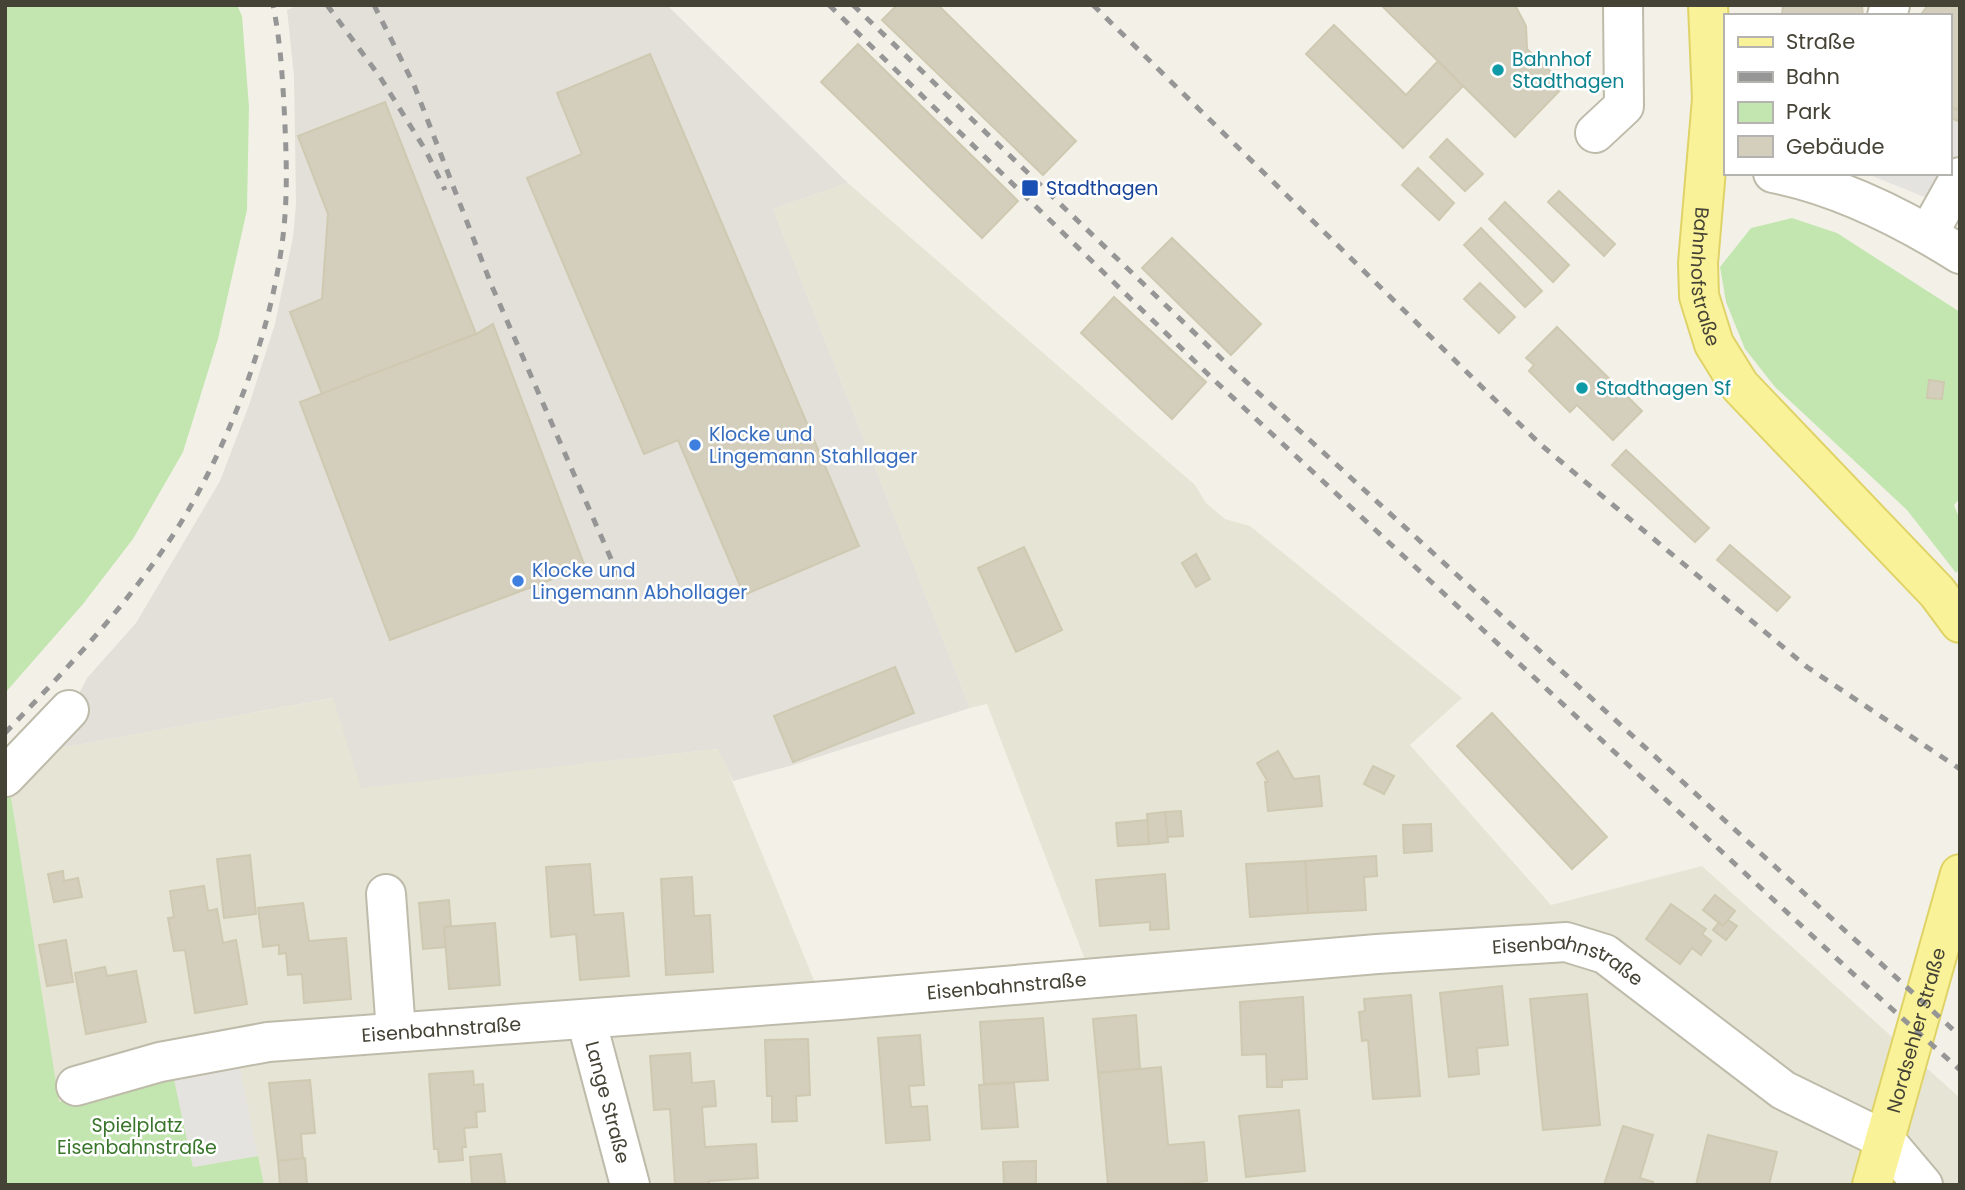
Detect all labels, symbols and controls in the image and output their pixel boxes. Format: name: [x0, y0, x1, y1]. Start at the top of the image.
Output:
legend: [1724, 14, 1951, 175]
text: Straße: [1786, 27, 1855, 56]
place label: Bahnhof Stadthagen: [1512, 46, 1624, 95]
marker: Bahnhof Stadthagen: [1490, 62, 1506, 78]
text: Bahn: [1786, 62, 1840, 91]
text: Park: [1786, 97, 1831, 126]
text: Gebäude: [1786, 132, 1884, 161]
place label: Stadthagen: [1046, 175, 1158, 202]
marker: Stadthagen: [1020, 178, 1040, 198]
street label: Bahnhofstraße: [1684, 206, 1727, 349]
place label: Stadthagen Sf: [1596, 375, 1731, 402]
marker: Stadthagen Sf: [1574, 380, 1590, 396]
place label: Klocke und Lingemann Stahllager: [709, 421, 917, 470]
marker: Klocke und Lingemann Stahllager: [687, 437, 703, 453]
place label: Klocke und Lingemann Abhollager: [532, 557, 747, 606]
marker: Klocke und Lingemann Abhollager: [510, 573, 526, 589]
street label: Eisenbahnstraße: [1491, 929, 1649, 992]
street label: Nordsehler Straße: [1880, 944, 1952, 1116]
street label: Eisenbahnstraße: [926, 965, 1087, 1006]
street label: Eisenbahnstraße: [361, 1010, 522, 1049]
street label: Lange Straße: [579, 1038, 637, 1166]
park label: Spielplatz Eisenbahnstraße: [57, 1112, 217, 1161]

